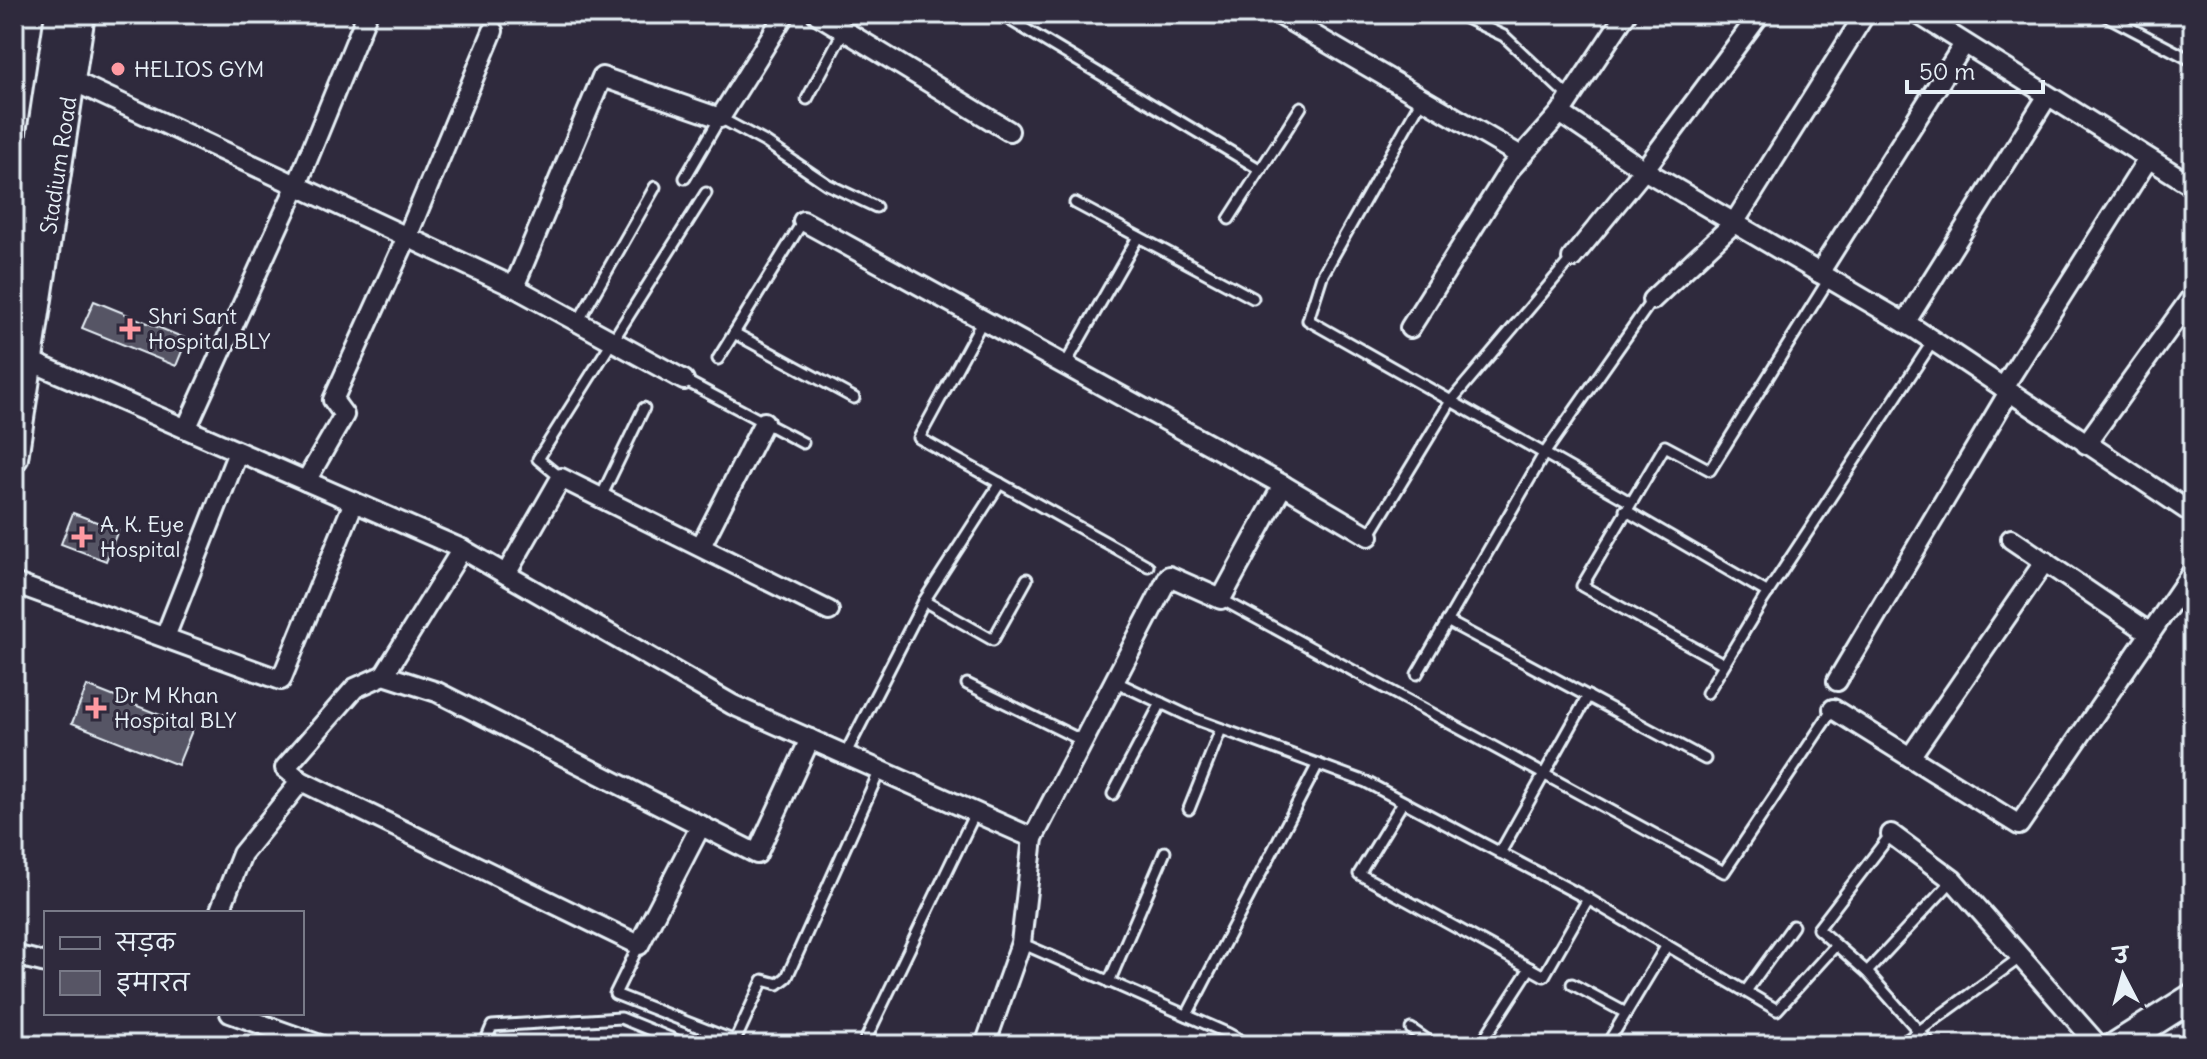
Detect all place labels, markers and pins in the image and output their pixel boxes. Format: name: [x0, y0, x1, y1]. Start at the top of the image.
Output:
place label: HELIOS GYM: [134, 55, 264, 83]
marker: HELIOS GYM: [109, 60, 127, 78]
place label: Shri Sant Hospital BLY: [148, 302, 270, 355]
marker: Shri Sant Hospital BLY: [119, 318, 141, 340]
place label: A. K. Eye Hospital: [100, 510, 184, 563]
marker: A. K. Eye Hospital: [71, 526, 93, 548]
place label: Dr M Khan Hospital BLY: [114, 681, 236, 734]
marker: Dr M Khan Hospital BLY: [85, 697, 107, 719]

